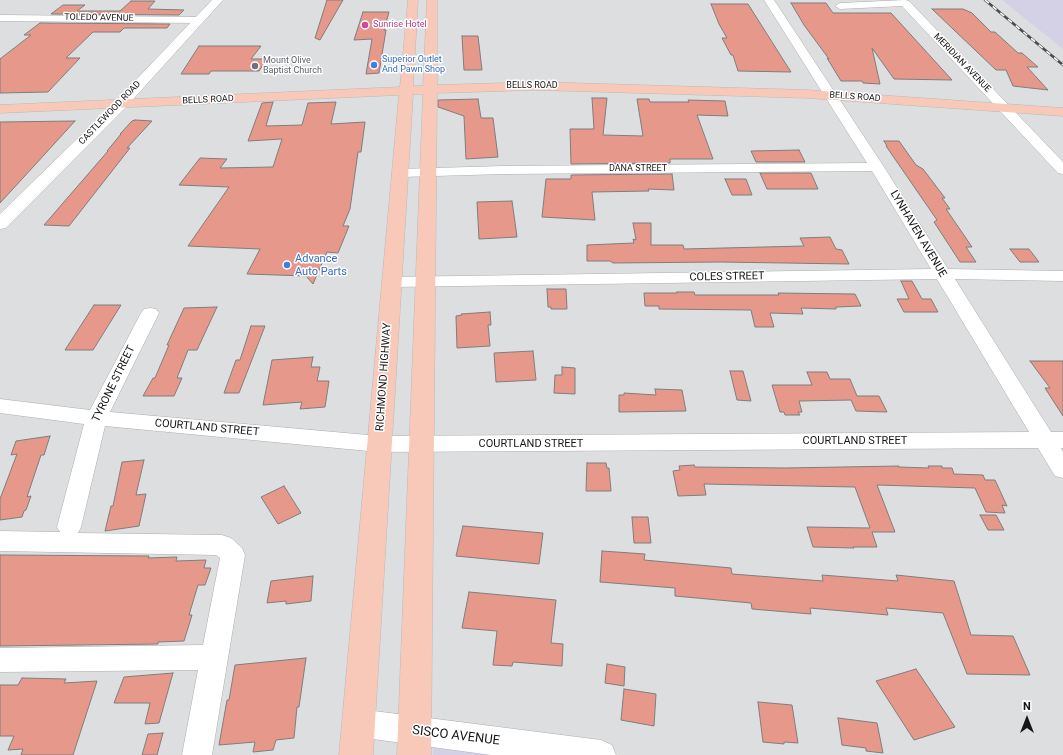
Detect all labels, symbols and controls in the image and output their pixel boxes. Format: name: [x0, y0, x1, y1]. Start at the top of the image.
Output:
street label: TOLEDO AVENUE: [64, 12, 134, 24]
marker: Sunrise Hotel: [360, 20, 370, 30]
place label: Sunrise Hotel: [373, 20, 427, 30]
street label: MERIDIAN AVENUE: [931, 31, 993, 95]
place label: Superior Outlet And Pawn Shop: [382, 55, 445, 76]
place label: Mount Olive Baptist Church: [263, 56, 322, 77]
marker: Superior Outlet And Pawn Shop: [369, 60, 379, 70]
marker: Mount Olive Baptist Church: [250, 61, 260, 71]
street label: CASTLEWOOD ROAD: [77, 79, 143, 147]
street label: BELLS ROAD: [506, 81, 558, 91]
street label: BELLS ROAD: [829, 90, 881, 104]
street label: BELLS ROAD: [182, 93, 234, 107]
street label: DANA STREET: [609, 164, 667, 174]
street label: LYNHAVEN AVENUE: [887, 188, 949, 280]
place label: Advance Auto Parts: [295, 252, 347, 278]
marker: Advance Auto Parts: [282, 260, 292, 270]
street label: COLES STREET: [689, 270, 765, 284]
street label: RICHMOND HIGHWAY: [374, 322, 394, 432]
street label: TYRONE STREET: [90, 344, 138, 424]
street label: COURTLAND STREET: [154, 417, 260, 439]
street label: COURTLAND STREET: [803, 434, 907, 448]
street label: COURTLAND STREET: [479, 437, 583, 451]
north arrow: [1007, 699, 1047, 739]
text: N: [1023, 700, 1031, 713]
street label: SISCO AVENUE: [411, 723, 501, 749]

